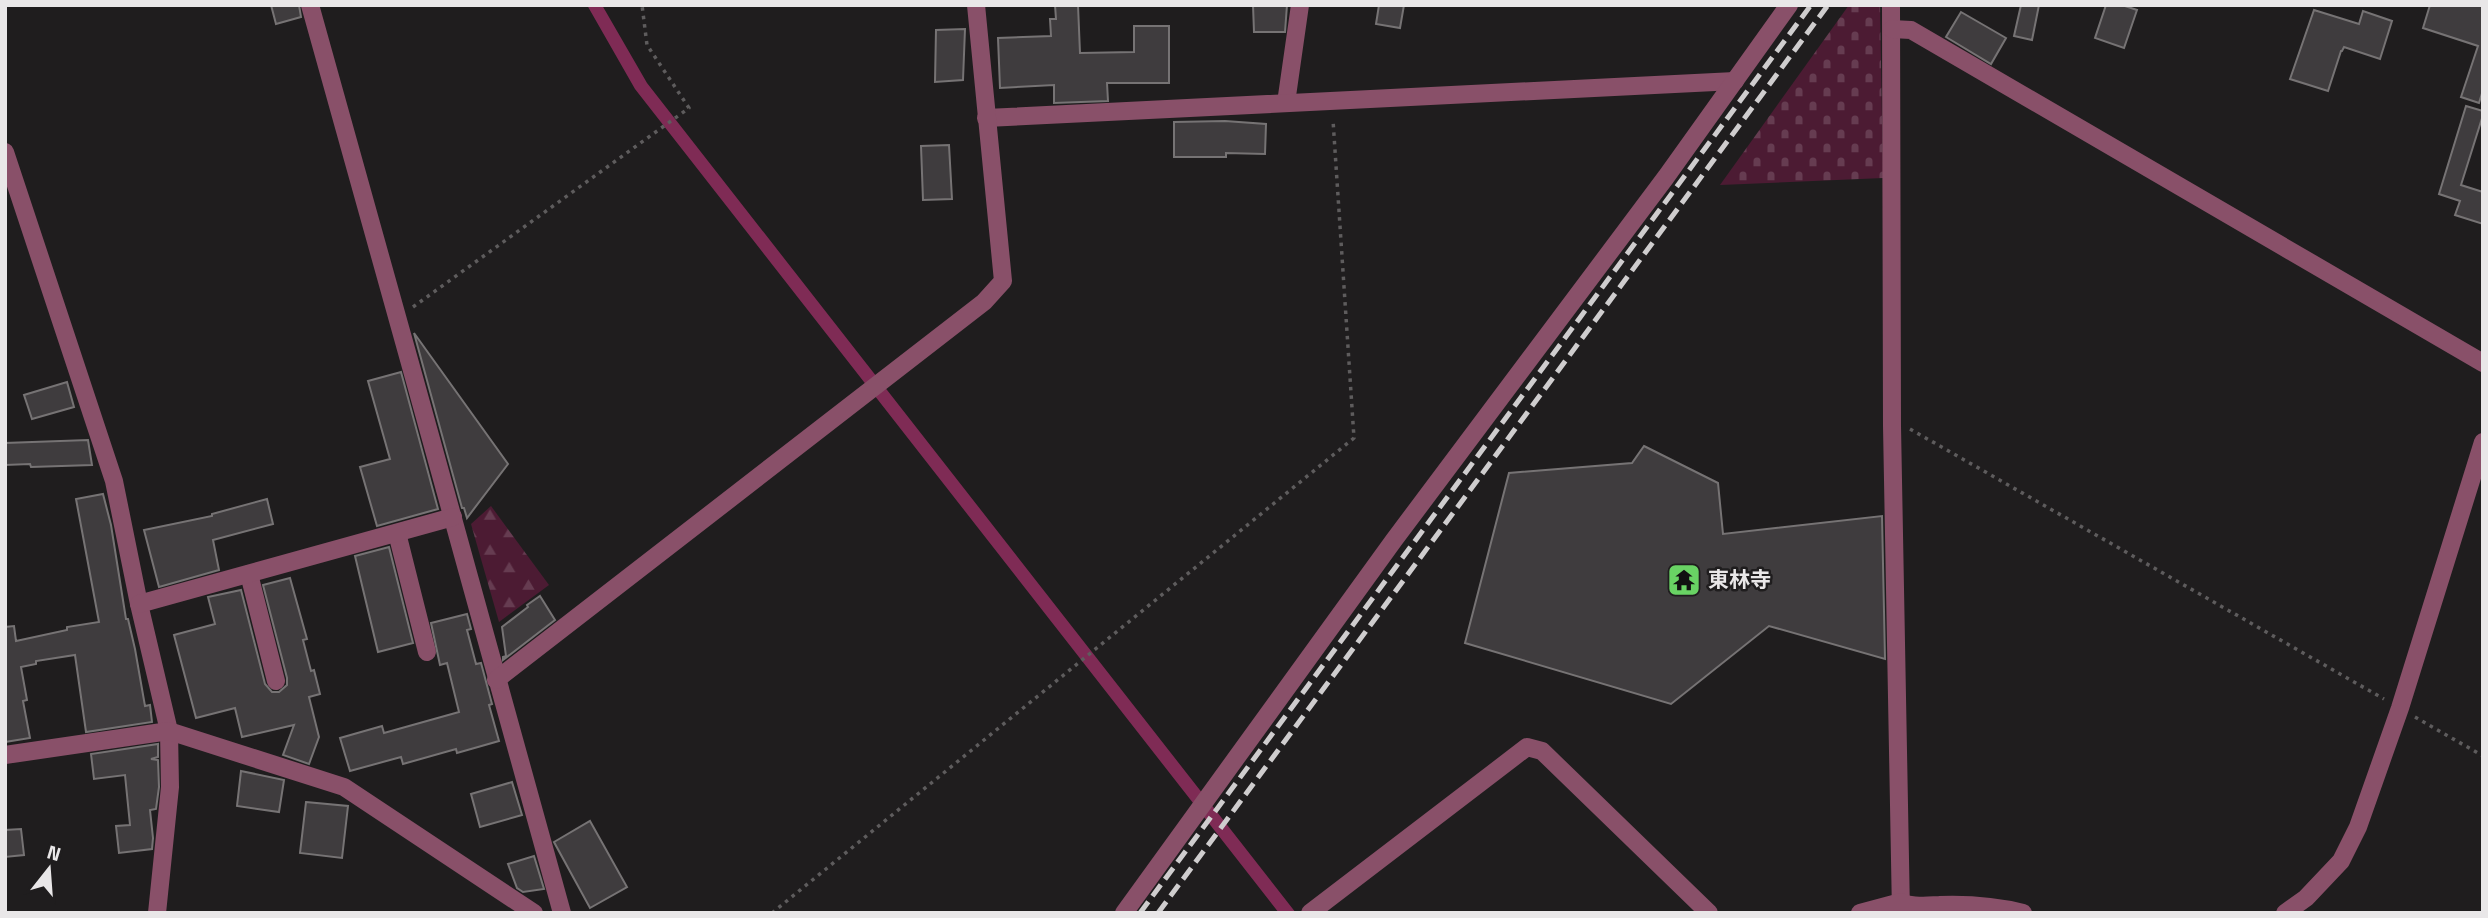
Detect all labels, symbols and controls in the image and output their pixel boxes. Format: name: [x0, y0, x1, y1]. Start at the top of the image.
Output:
temple icon: 東林寺: [1665, 561, 1703, 599]
place label: 東林寺: [1708, 563, 1771, 595]
north arrow: [14, 834, 84, 904]
text: N: [44, 836, 65, 868]

